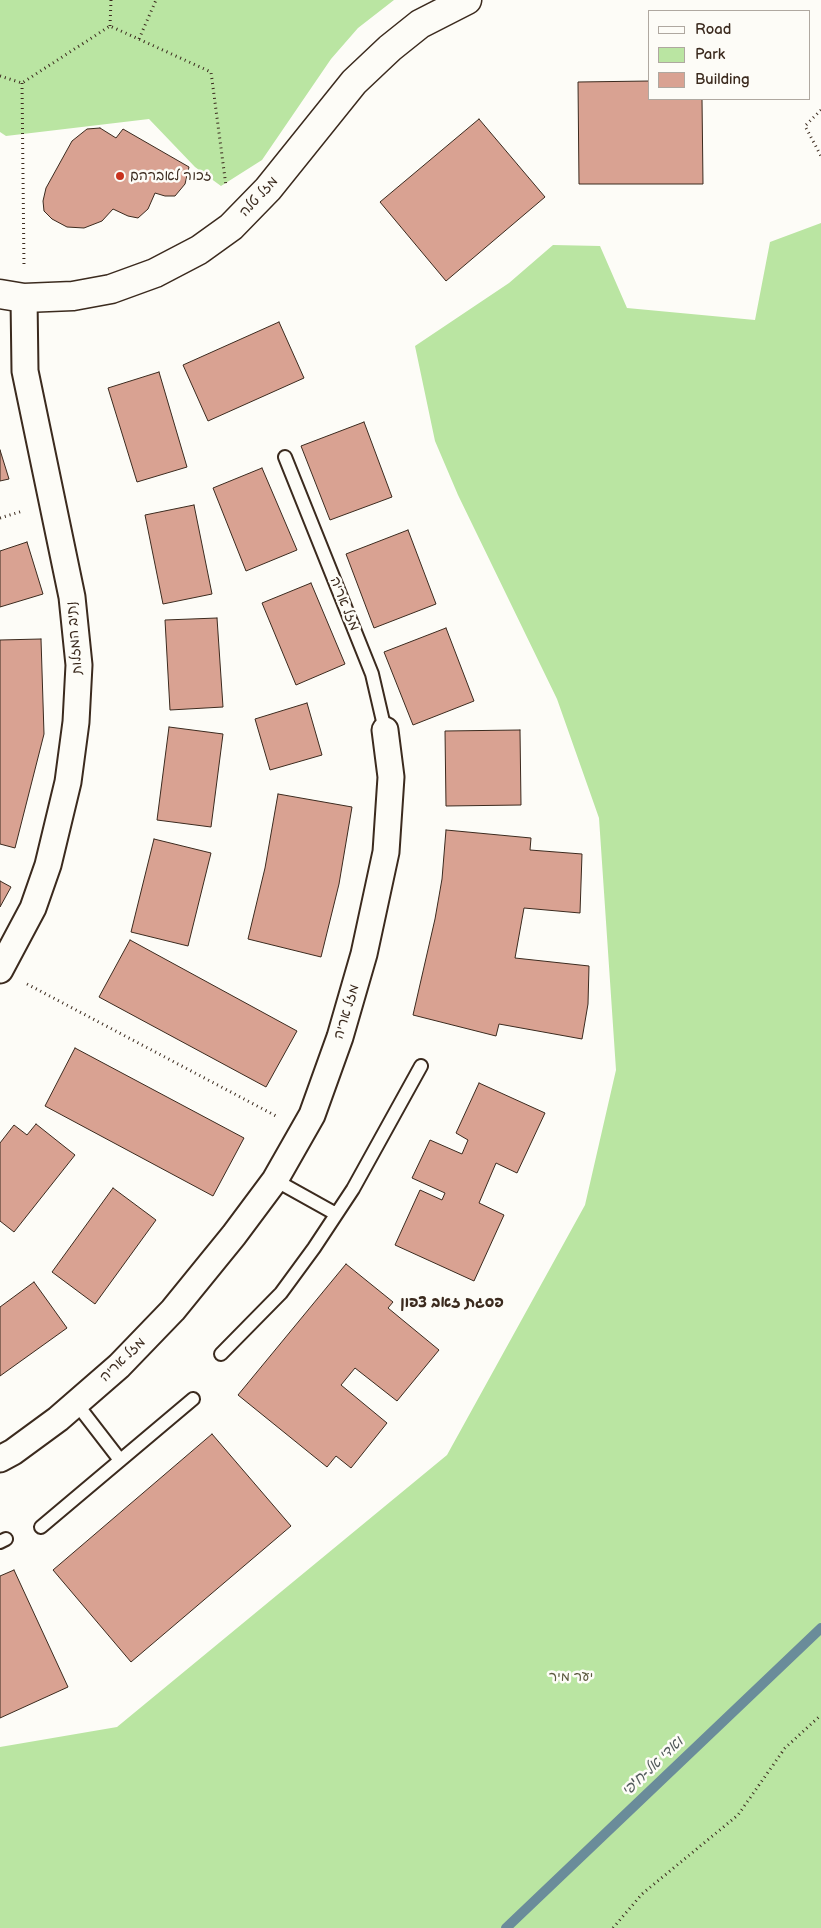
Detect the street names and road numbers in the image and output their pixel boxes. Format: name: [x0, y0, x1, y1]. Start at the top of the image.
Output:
street label: מזל טלה: [236, 173, 282, 221]
street label: מזל אריה: [326, 575, 362, 633]
street label: נתיב המזלות: [63, 601, 87, 675]
street label: מזל אריה: [331, 983, 363, 1041]
street label: מזל אריה: [97, 1334, 149, 1386]

